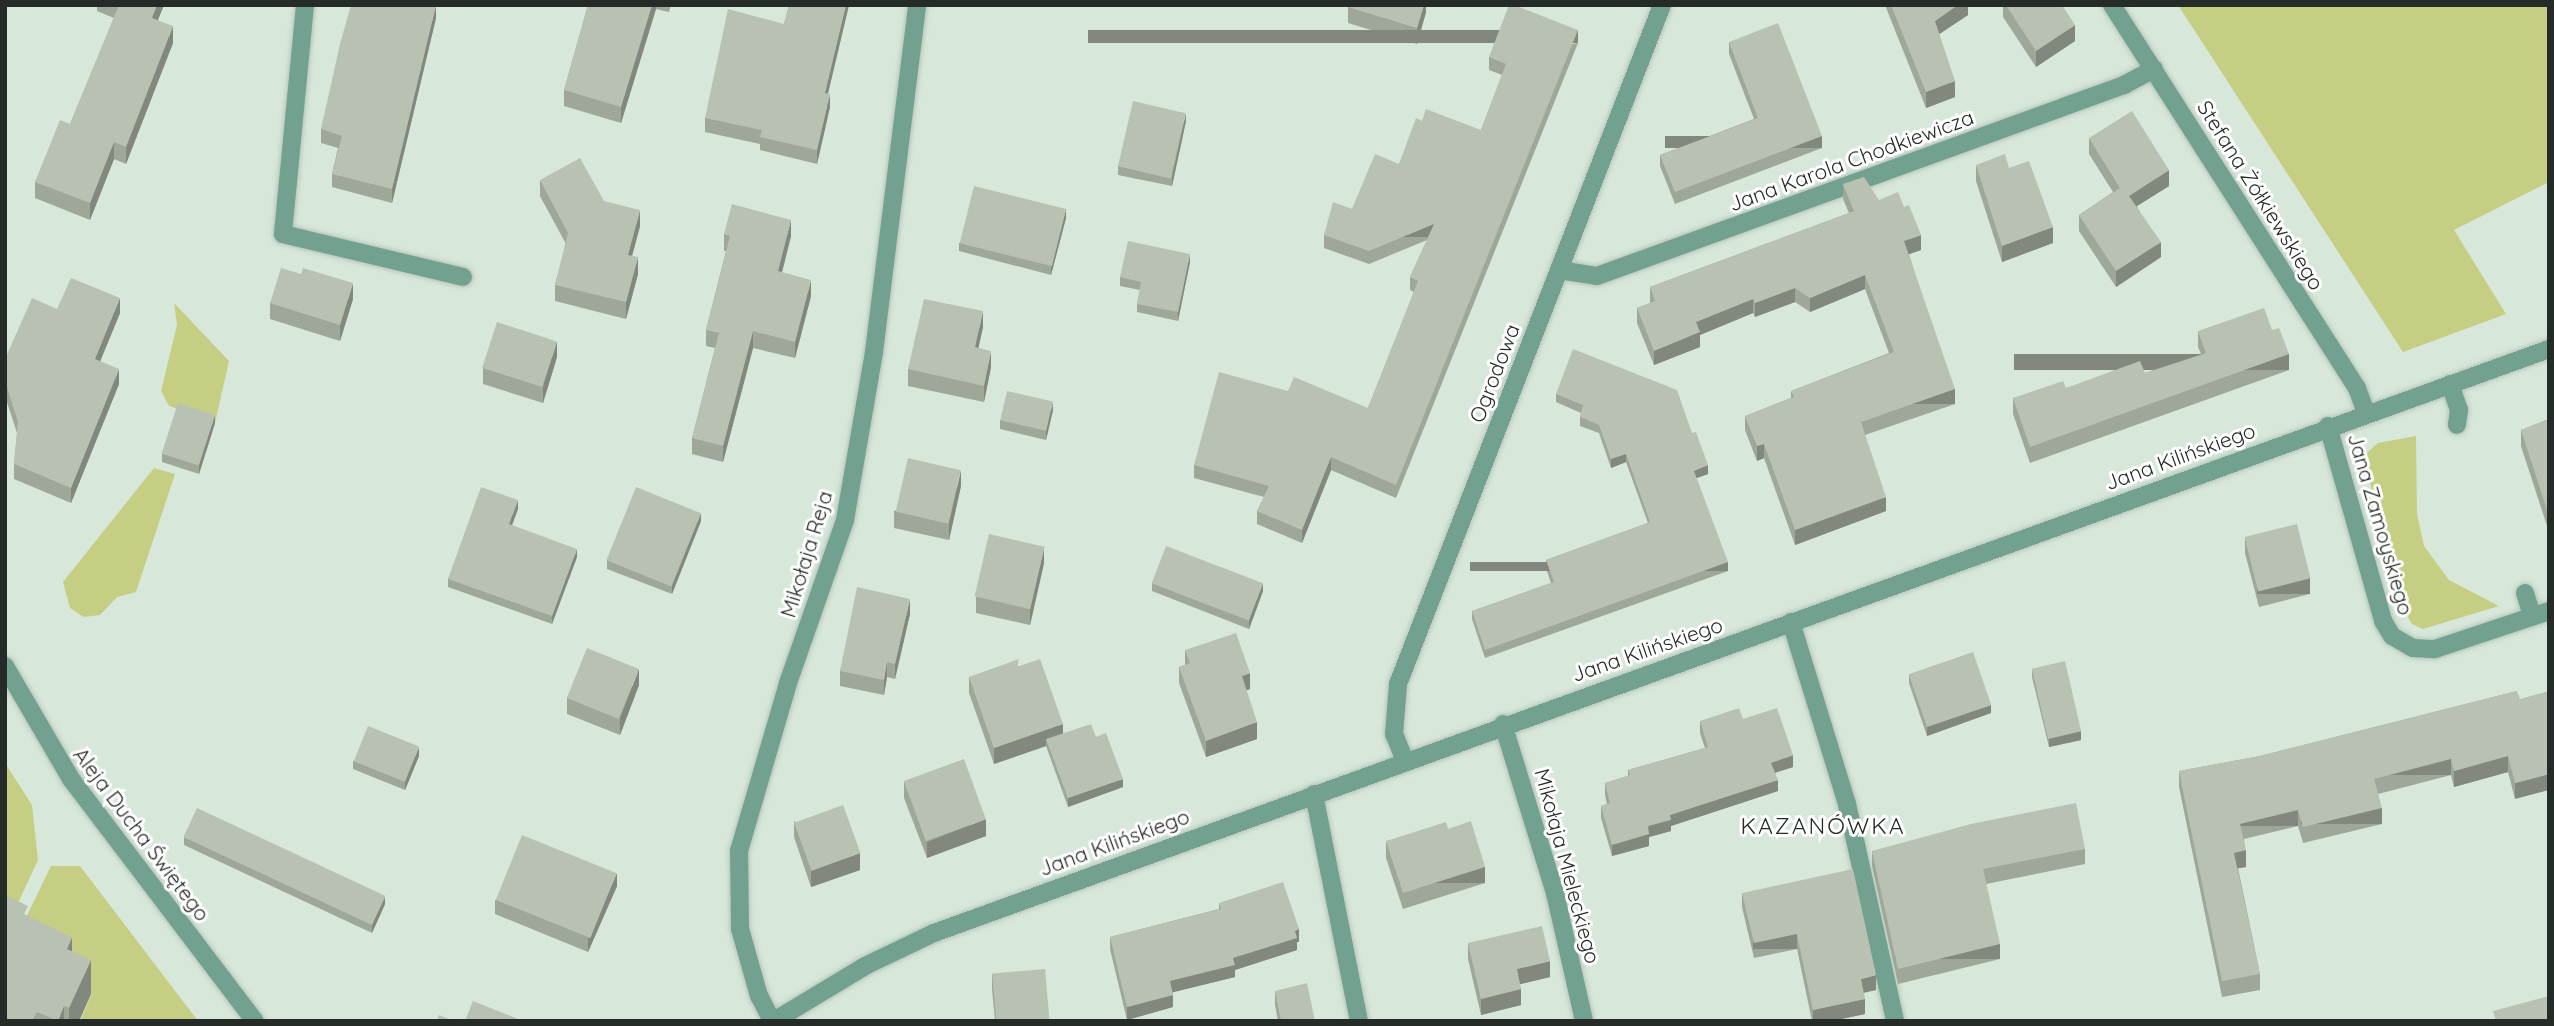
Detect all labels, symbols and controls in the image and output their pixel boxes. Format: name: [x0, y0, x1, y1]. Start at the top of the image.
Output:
street label: Stefana Żółkiewskiego: [2192, 96, 2330, 294]
street label: Jana Karola Chodkiewicza: [1725, 104, 1977, 216]
street label: Ogrodowa: [1464, 320, 1524, 426]
street label: Jana Kilińskiego: [2101, 417, 2259, 495]
street label: Jana Zamoyskiego: [2343, 430, 2419, 618]
street label: Mikołaja Reja: [775, 488, 837, 620]
street label: Jana Kilińskiego: [1568, 611, 1726, 687]
street label: Aleja Ducha Świętego: [69, 742, 215, 926]
street label: Mikołaja Mieleckiego: [1530, 766, 1606, 966]
street label: Jana Kilińskiego: [1035, 803, 1193, 881]
district label: KAZANÓWKA: [1742, 812, 1904, 840]

